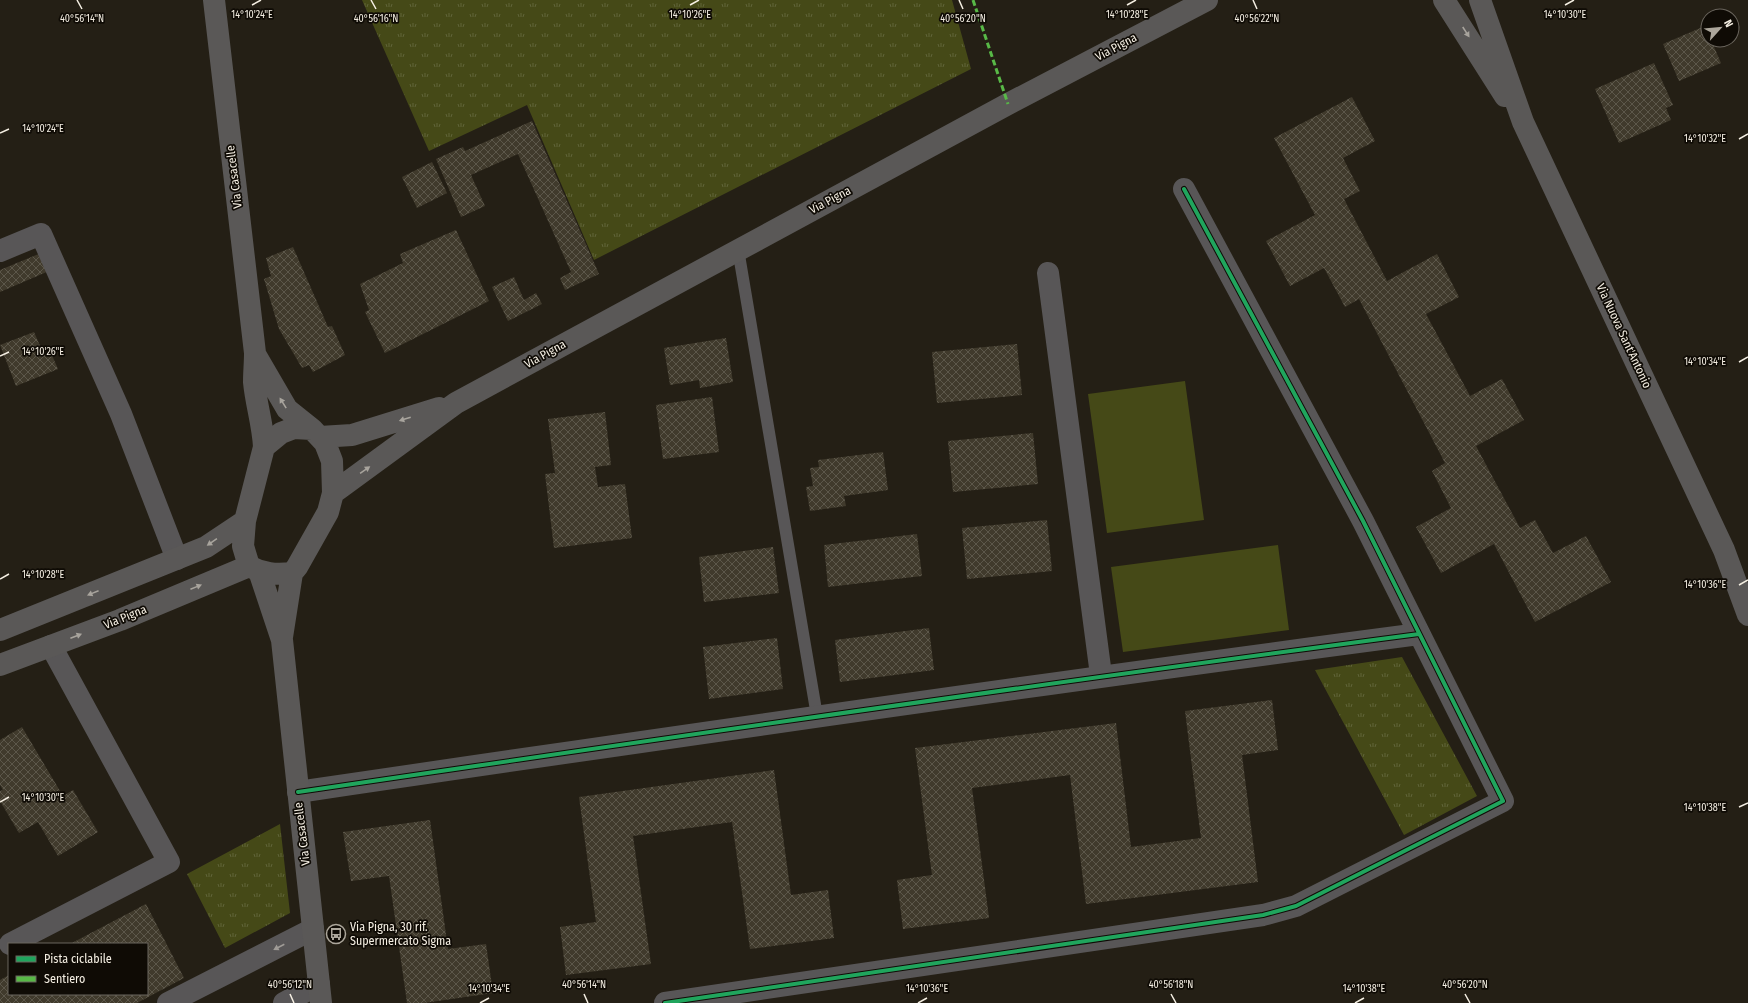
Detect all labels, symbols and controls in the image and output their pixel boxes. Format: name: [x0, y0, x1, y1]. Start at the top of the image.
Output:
north arrow: [1700, 8, 1740, 48]
text: 14°10'24"E: [231, 9, 273, 21]
text: 14°10'26"E: [669, 9, 711, 21]
text: 14°10'28"E: [1106, 9, 1148, 21]
text: 14°10'30"E: [1544, 9, 1587, 21]
text: 40°56'14"N: [60, 13, 104, 25]
text: 40°56'16"N: [354, 13, 398, 25]
text: 40°56'20"N: [940, 13, 986, 25]
text: 40°56'22"N: [1235, 13, 1279, 25]
text: N: [1721, 18, 1736, 30]
one-way arrow: [1462, 27, 1469, 38]
street label: Via Pigna: [1093, 30, 1139, 64]
text: 14°10'24"E: [22, 123, 64, 135]
text: 14°10'32"E: [1684, 133, 1726, 145]
street label: Via Casacelle: [223, 145, 245, 209]
street label: Via Pigna: [807, 183, 853, 217]
street label: Via Nuova Sant'Antonio: [1594, 281, 1654, 391]
street label: Via Pigna: [522, 337, 568, 371]
text: 14°10'26"E: [22, 346, 64, 358]
text: 14°10'34"E: [1684, 356, 1726, 368]
one-way arrow: [280, 397, 287, 409]
one-way arrow: [399, 416, 411, 422]
one-way arrow: [360, 466, 370, 474]
one-way arrow: [207, 538, 218, 546]
text: 14°10'28"E: [22, 569, 64, 581]
text: 14°10'36"E: [1684, 579, 1726, 591]
one-way arrow: [191, 584, 203, 590]
one-way arrow: [86, 591, 98, 597]
street label: Via Pigna: [102, 602, 149, 632]
one-way arrow: [70, 633, 82, 639]
text: 14°10'30"E: [22, 792, 65, 804]
street label: Via Casacelle: [291, 802, 313, 866]
text: 14°10'38"E: [1684, 802, 1726, 814]
place label: Via Pigna, 30 rif. Supermercato Sigma: [350, 920, 451, 948]
bus stop icon: Via Pigna, 30 rif. Supermercato Sigma: [325, 923, 347, 945]
legend: [8, 943, 148, 995]
one-way arrow: [273, 944, 284, 950]
text: Pista ciclabile: [44, 952, 112, 966]
text: Sentiero: [44, 972, 85, 986]
text: 40°56'12"N: [268, 979, 312, 991]
text: 40°56'14"N: [562, 979, 606, 991]
text: 40°56'18"N: [1149, 979, 1193, 991]
text: 40°56'20"N: [1442, 979, 1488, 991]
text: 14°10'34"E: [468, 983, 510, 995]
text: 14°10'36"E: [906, 983, 948, 995]
text: 14°10'38"E: [1343, 983, 1385, 995]

